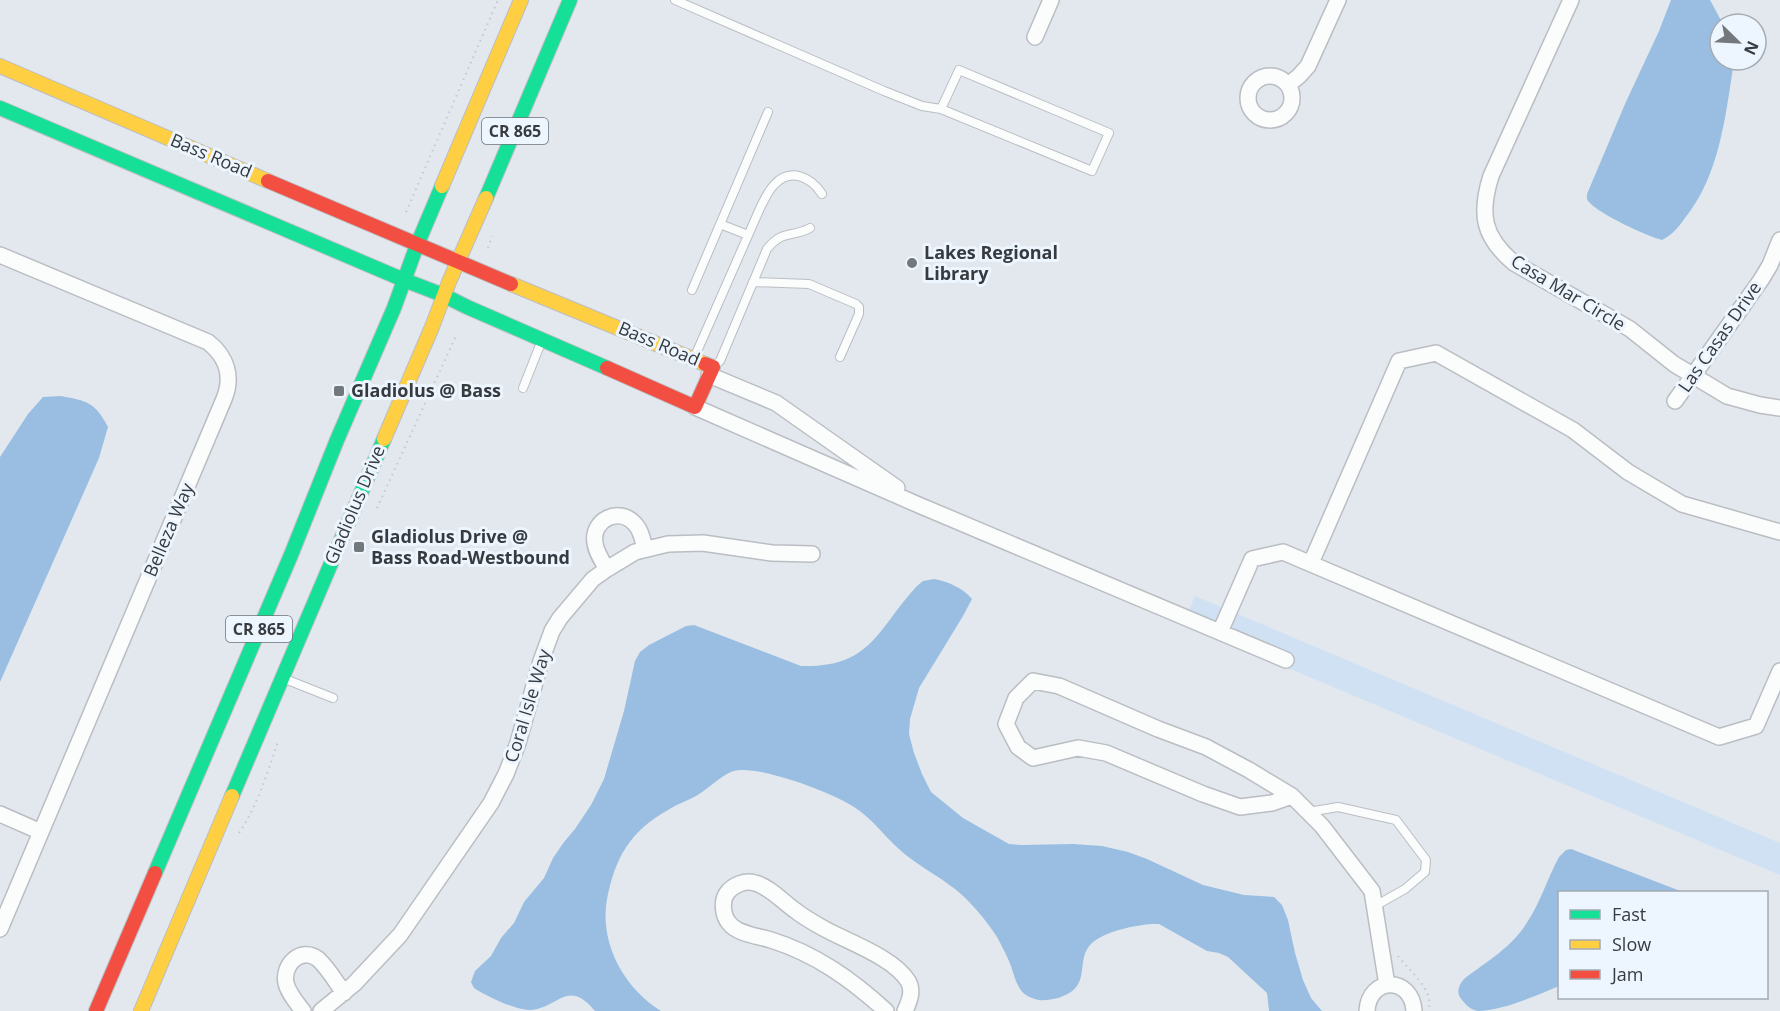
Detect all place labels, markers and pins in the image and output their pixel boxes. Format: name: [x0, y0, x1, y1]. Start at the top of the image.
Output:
place label: Lakes Regional Library: [924, 240, 1058, 285]
marker: Lakes Regional Library: [905, 256, 919, 270]
place label: Gladiolus @ Bass: [351, 378, 501, 402]
marker: Gladiolus @ Bass: [332, 384, 346, 398]
place label: Gladiolus Drive @ Bass Road-Westbound: [371, 524, 570, 569]
marker: Gladiolus Drive @ Bass Road-Westbound: [352, 540, 366, 554]

